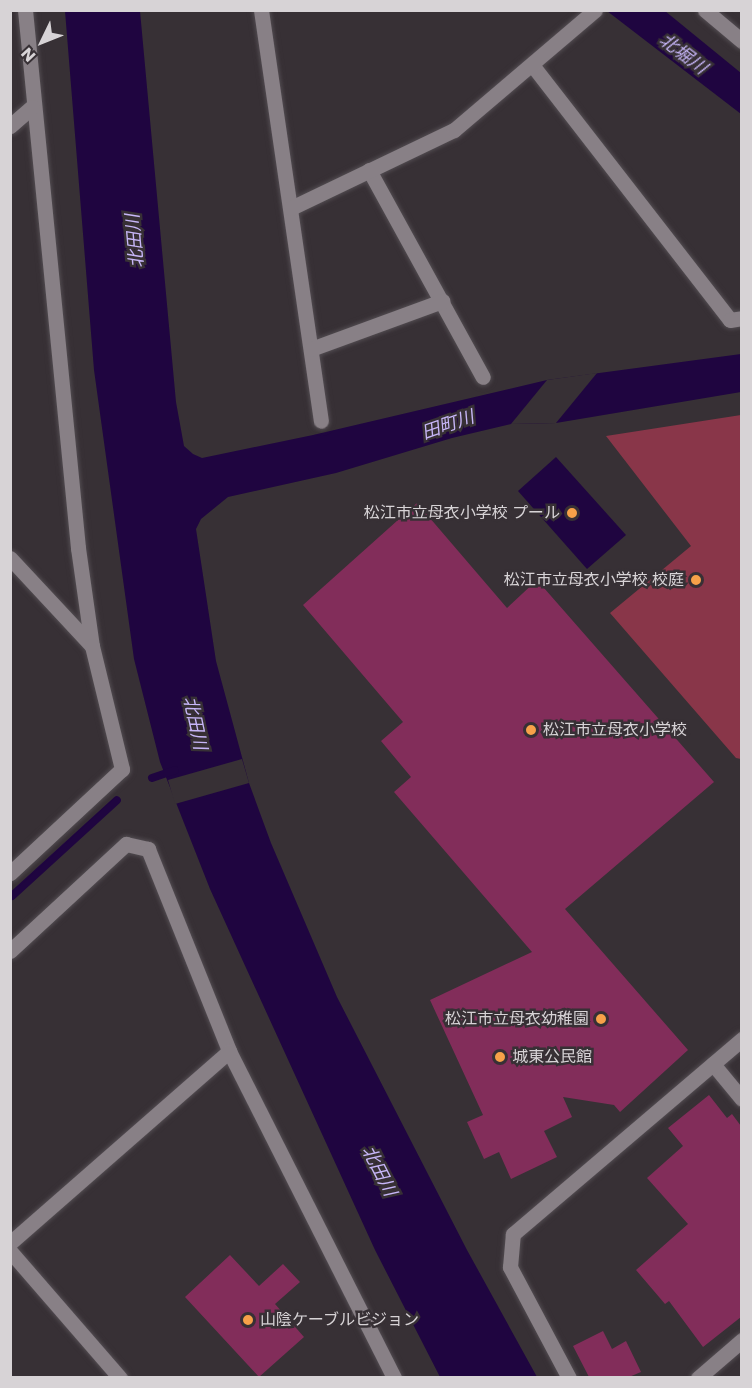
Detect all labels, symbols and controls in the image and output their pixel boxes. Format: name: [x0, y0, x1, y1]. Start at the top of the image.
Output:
north arrow: [12, 12, 72, 72]
water label: 北堀川: [655, 29, 711, 79]
text: N: [16, 42, 41, 67]
water label: 北田川: [122, 213, 148, 269]
water label: 田町川: [419, 406, 477, 444]
place label: 松江市立母衣小学校 プール: [364, 503, 560, 523]
marker: 松江市立母衣小学校 プール: [565, 506, 579, 520]
place label: 松江市立母衣小学校 校庭: [504, 570, 684, 590]
marker: 松江市立母衣小学校 校庭: [689, 573, 703, 587]
water label: 北田川: [179, 694, 211, 752]
place label: 松江市立母衣小学校: [543, 720, 687, 740]
marker: 松江市立母衣小学校: [524, 723, 538, 737]
place label: 松江市立母衣幼稚園: [445, 1009, 589, 1029]
marker: 松江市立母衣幼稚園: [594, 1012, 608, 1026]
place label: 城東公民館: [512, 1047, 592, 1067]
marker: 城東公民館: [493, 1050, 507, 1064]
water label: 北田川: [357, 1142, 401, 1200]
place label: 山陰ケーブルビジョン: [260, 1310, 420, 1330]
marker: 山陰ケーブルビジョン: [241, 1313, 255, 1327]

